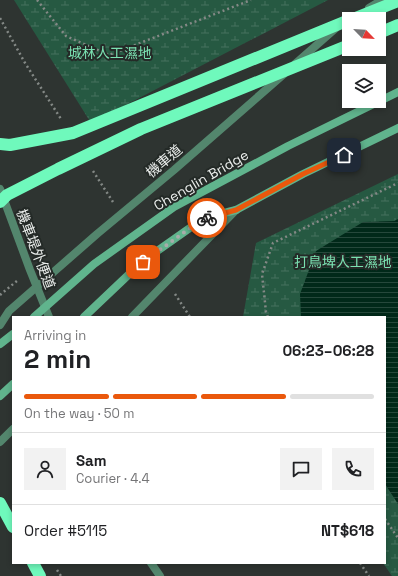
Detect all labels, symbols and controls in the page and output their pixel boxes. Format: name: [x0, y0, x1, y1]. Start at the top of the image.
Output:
north arrow: [342, 12, 386, 56]
map controls: [342, 12, 386, 108]
park label: 城林人工濕地: [68, 44, 152, 62]
button: layers: [342, 64, 386, 108]
pin: [327, 138, 361, 172]
street label: 機車道: [142, 141, 186, 181]
icon: home: [333, 144, 355, 166]
street label: Chenglin Bridge: [150, 146, 252, 214]
courier: [187, 198, 227, 238]
street label: 機車堤外便道: [13, 207, 59, 291]
icon: bike: [196, 207, 218, 229]
pin: [126, 245, 160, 279]
icon: bag: [132, 251, 154, 273]
park label: 打鳥埤人工濕地: [294, 253, 392, 271]
text: Arriving in: [24, 327, 86, 344]
text: 06:23–06:28: [282, 341, 374, 360]
text: 2 min: [24, 342, 91, 376]
text: On the way · 50 m: [24, 405, 134, 422]
button: person: [24, 448, 66, 490]
button: chat: [280, 448, 322, 490]
button: phone: [332, 448, 374, 490]
text: Sam: [76, 451, 107, 470]
text: Courier · 4.4: [76, 470, 150, 487]
text: Order #5115: [24, 521, 107, 540]
text: NT$618: [321, 521, 374, 540]

